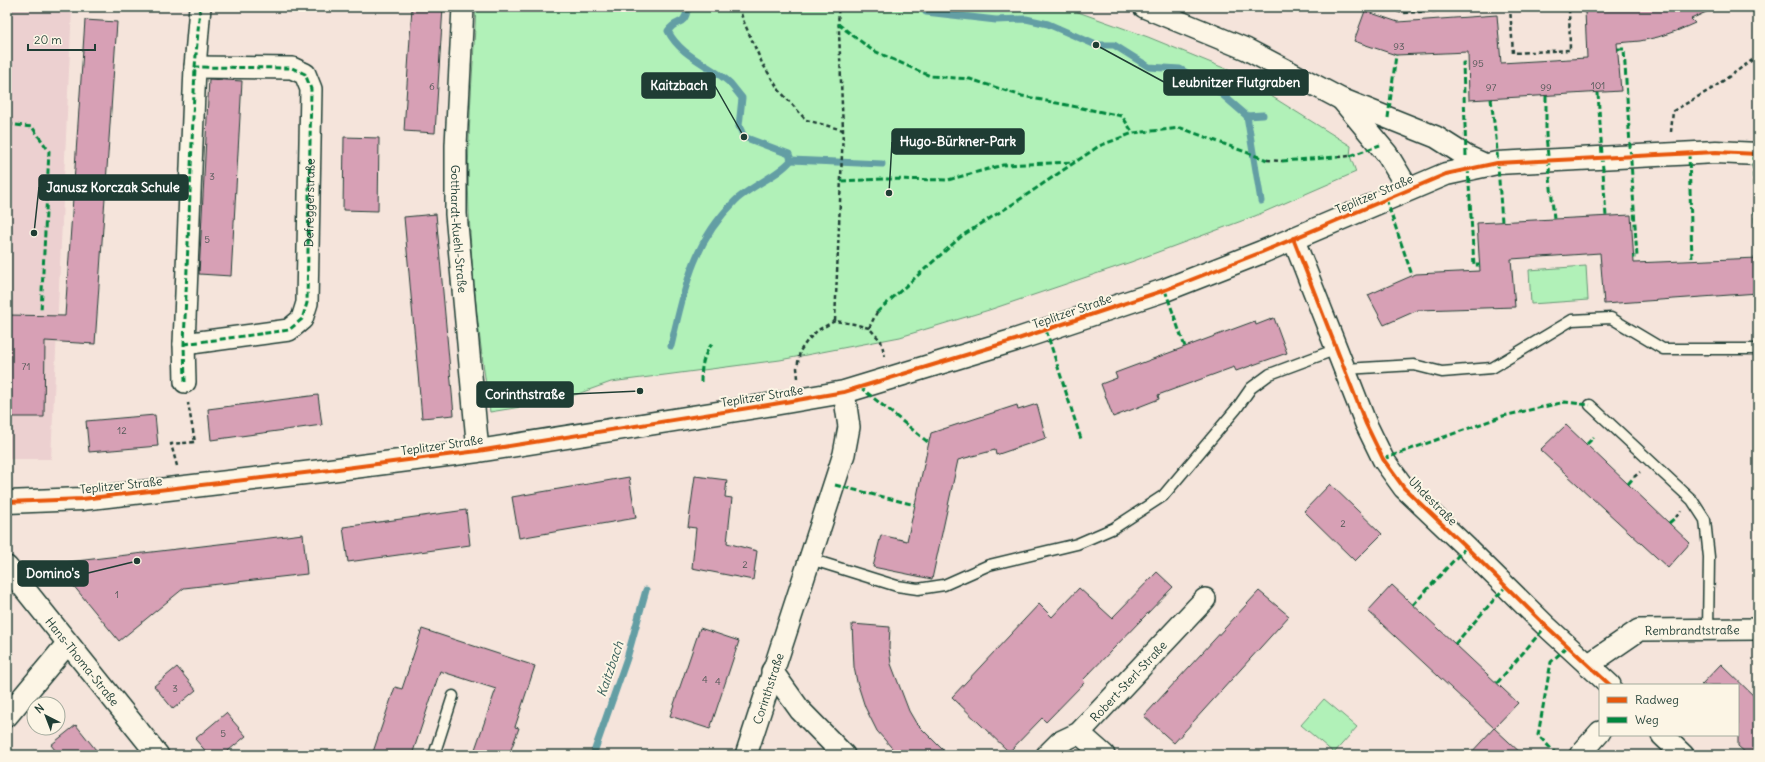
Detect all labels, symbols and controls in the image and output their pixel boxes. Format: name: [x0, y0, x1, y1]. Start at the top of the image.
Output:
scale bar: [28, 26, 95, 52]
text: 20 m: [34, 32, 62, 47]
house number: 93: [1393, 40, 1405, 53]
house number: 95: [1472, 57, 1484, 70]
callout: Leubnitzer Flutgraben: [1164, 70, 1308, 95]
callout: Kaitzbach: [642, 73, 715, 98]
text: Leubnitzer Flutgraben: [1172, 74, 1301, 91]
text: Kaitzbach: [650, 77, 708, 94]
house number: 101: [1591, 79, 1605, 92]
house number: 6: [429, 80, 435, 93]
house number: 97: [1486, 81, 1496, 94]
house number: 99: [1540, 81, 1552, 94]
callout: Hugo-Bürkner-Park: [892, 129, 1024, 154]
text: Hugo-Bürkner-Park: [900, 133, 1017, 150]
street label: Defreggerstraße: [301, 158, 317, 247]
street label: Gotthardt-Kuehl-Straße: [449, 165, 471, 293]
house number: 3: [209, 170, 215, 183]
street label: Teplitzer Straße: [1333, 171, 1415, 217]
callout: Janusz Korczak Schule: [39, 175, 188, 200]
text: Janusz Korczak Schule: [46, 179, 180, 196]
house number: 5: [204, 233, 210, 246]
street label: Teplitzer Straße: [1030, 290, 1114, 332]
house number: 71: [22, 360, 30, 373]
callout: Corinthstraße: [477, 382, 573, 407]
street label: Teplitzer Straße: [720, 382, 804, 410]
text: Corinthstraße: [485, 386, 565, 403]
house number: 12: [117, 424, 127, 437]
street label: Teplitzer Straße: [400, 432, 484, 458]
street label: Teplitzer Straße: [79, 473, 163, 497]
street label: Uhdestraße: [1406, 474, 1460, 528]
house number: 2: [1340, 517, 1346, 530]
house number: 2: [742, 558, 748, 571]
callout: Domino's: [18, 561, 88, 586]
text: Domino's: [26, 565, 80, 582]
house number: 1: [115, 588, 119, 601]
street label: Hans-Thoma-Straße: [43, 614, 123, 709]
street label: Rembrandtstraße: [1645, 622, 1740, 637]
street label: Robert-Sterl-Straße: [1087, 637, 1170, 724]
water label: Kaitzbach: [593, 639, 628, 699]
street label: Corinthstraße: [749, 651, 786, 726]
house number: 4: [702, 673, 708, 686]
house number: 4: [715, 675, 721, 688]
house number: 3: [172, 682, 178, 695]
legend: [1599, 684, 1739, 736]
text: Radweg: [1635, 692, 1679, 707]
north arrow: [26, 696, 66, 736]
text: N: [32, 701, 47, 716]
text: Weg: [1635, 712, 1659, 727]
house number: 5: [220, 727, 226, 740]

